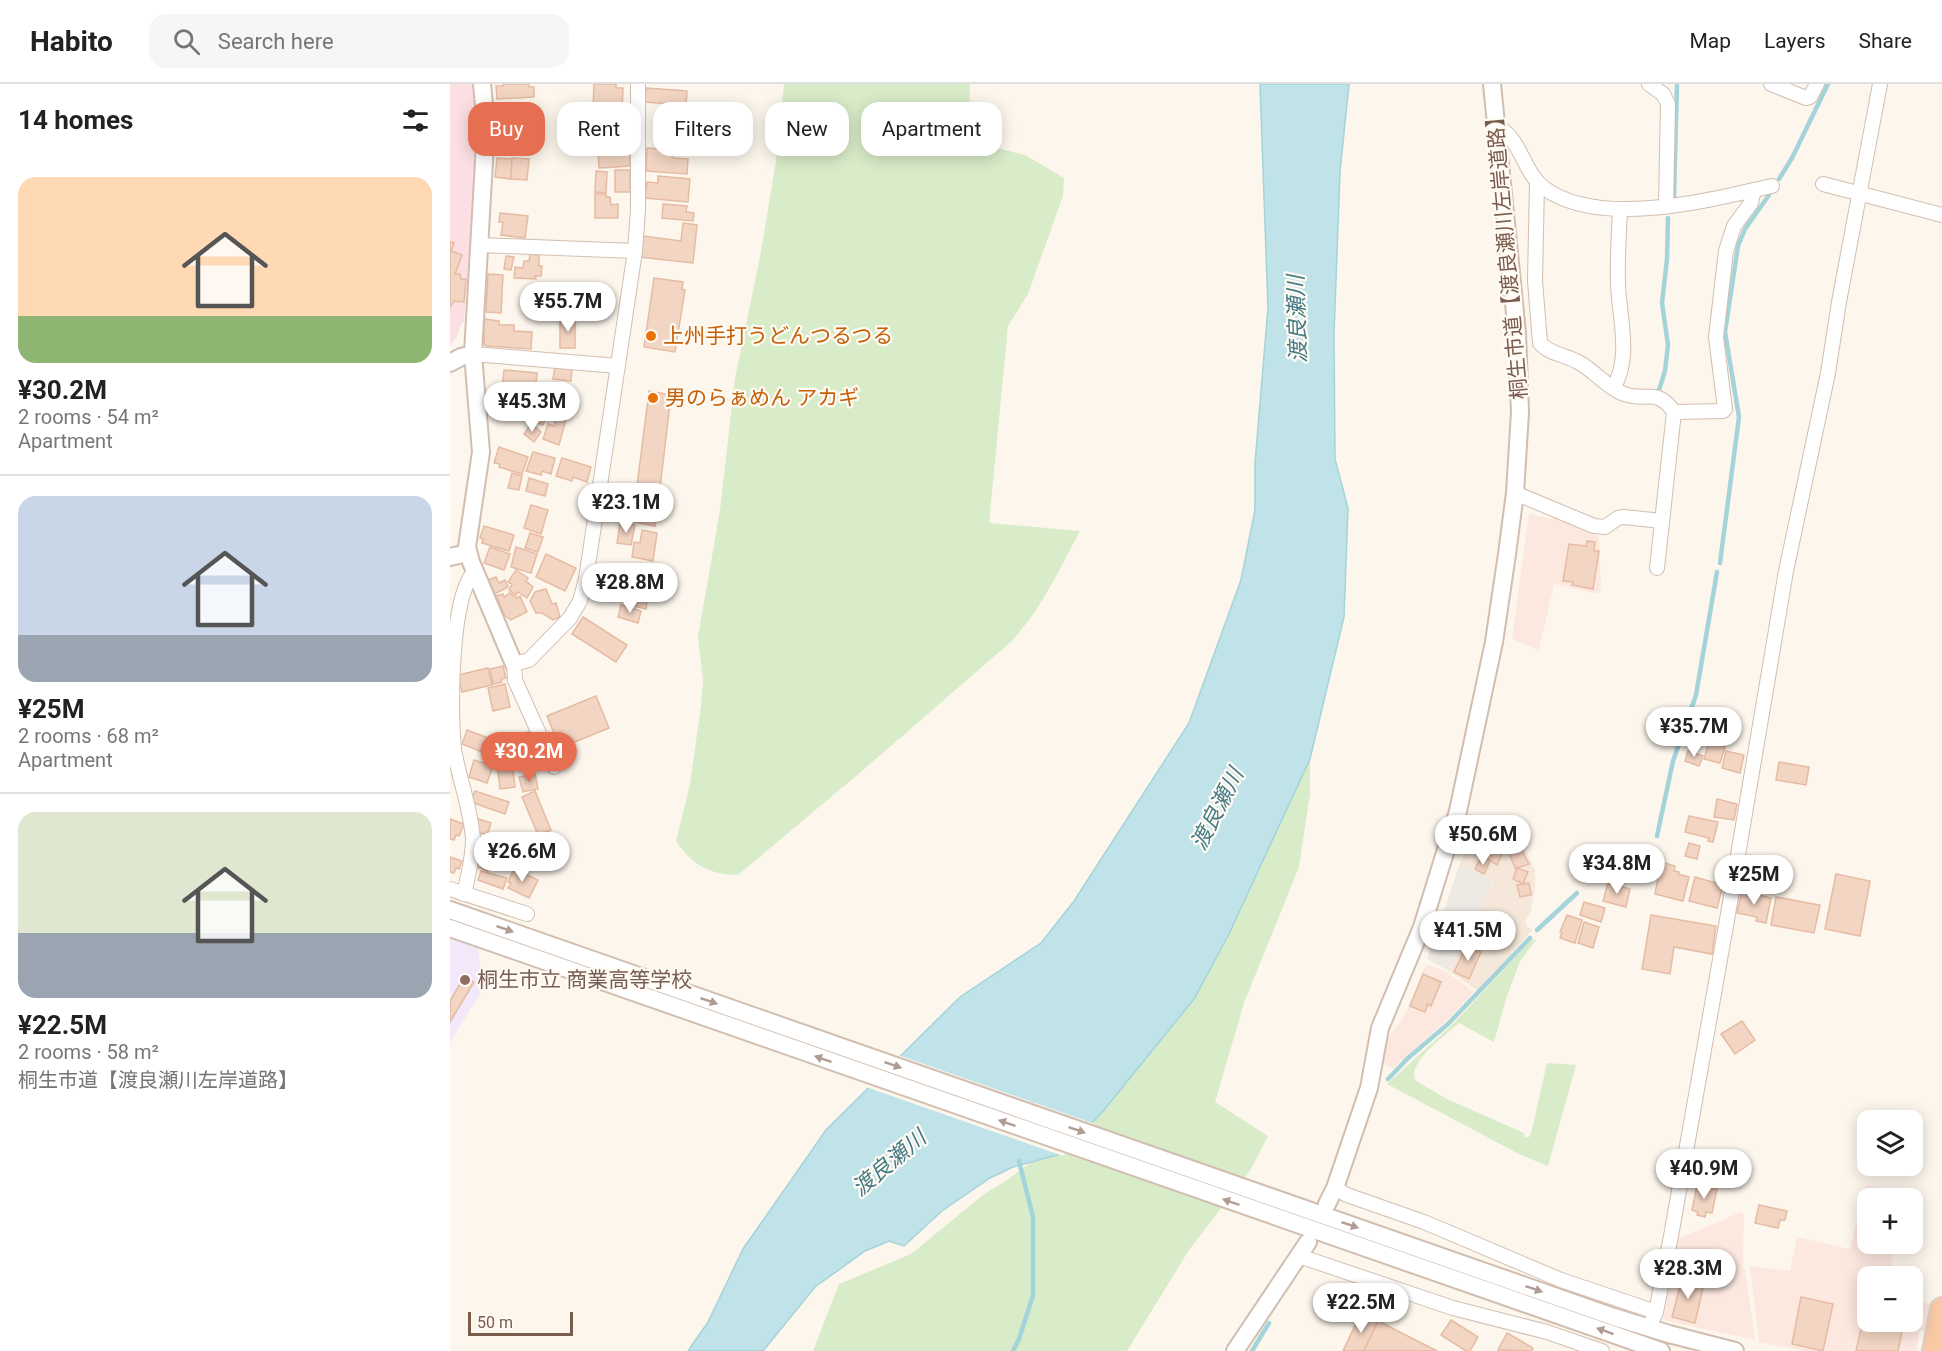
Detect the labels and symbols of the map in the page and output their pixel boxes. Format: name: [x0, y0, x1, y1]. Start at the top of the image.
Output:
street label: 桐生市道【渡良瀬川左岸道路】: [1482, 106, 1532, 400]
water label: 渡良瀬川: [1283, 273, 1311, 363]
pin: ¥55.7M: [519, 282, 617, 333]
place label: 上州手打うどんつるつる: [663, 324, 893, 348]
marker: 上州手打うどんつるつる: [644, 329, 658, 343]
pin: ¥45.3M: [483, 382, 581, 433]
place label: 男のらぁめん アカギ: [665, 386, 859, 410]
marker: 男のらぁめん アカギ: [646, 391, 660, 405]
pin: ¥23.1M: [577, 483, 675, 534]
pin: ¥28.8M: [581, 563, 679, 614]
pin: ¥35.7M: [1645, 707, 1743, 758]
pin: ¥30.2M: [480, 732, 578, 783]
water label: 渡良瀬川: [1186, 762, 1249, 854]
pin: ¥50.6M: [1434, 815, 1532, 866]
pin: ¥26.6M: [473, 832, 571, 883]
pin: ¥34.8M: [1568, 844, 1666, 895]
pin: ¥25M: [1718, 855, 1790, 906]
pin: ¥41.5M: [1419, 911, 1517, 962]
one-way arrow: [496, 925, 514, 935]
place label: 桐生市立 商業高等学校: [477, 968, 692, 992]
marker: 桐生市立 商業高等学校: [458, 973, 472, 987]
one-way arrow: [700, 996, 718, 1006]
one-way arrow: [814, 1053, 832, 1063]
one-way arrow: [884, 1061, 902, 1071]
one-way arrow: [998, 1118, 1016, 1128]
water label: 渡良瀬川: [847, 1124, 932, 1201]
one-way arrow: [1068, 1125, 1086, 1135]
pin: ¥40.9M: [1655, 1149, 1753, 1200]
one-way arrow: [1221, 1196, 1239, 1206]
one-way arrow: [1341, 1221, 1359, 1231]
pin: ¥28.3M: [1639, 1249, 1737, 1300]
pin: ¥22.5M: [1312, 1283, 1410, 1334]
one-way arrow: [1525, 1285, 1543, 1295]
scale bar: [468, 1309, 573, 1336]
one-way arrow: [1596, 1326, 1614, 1336]

